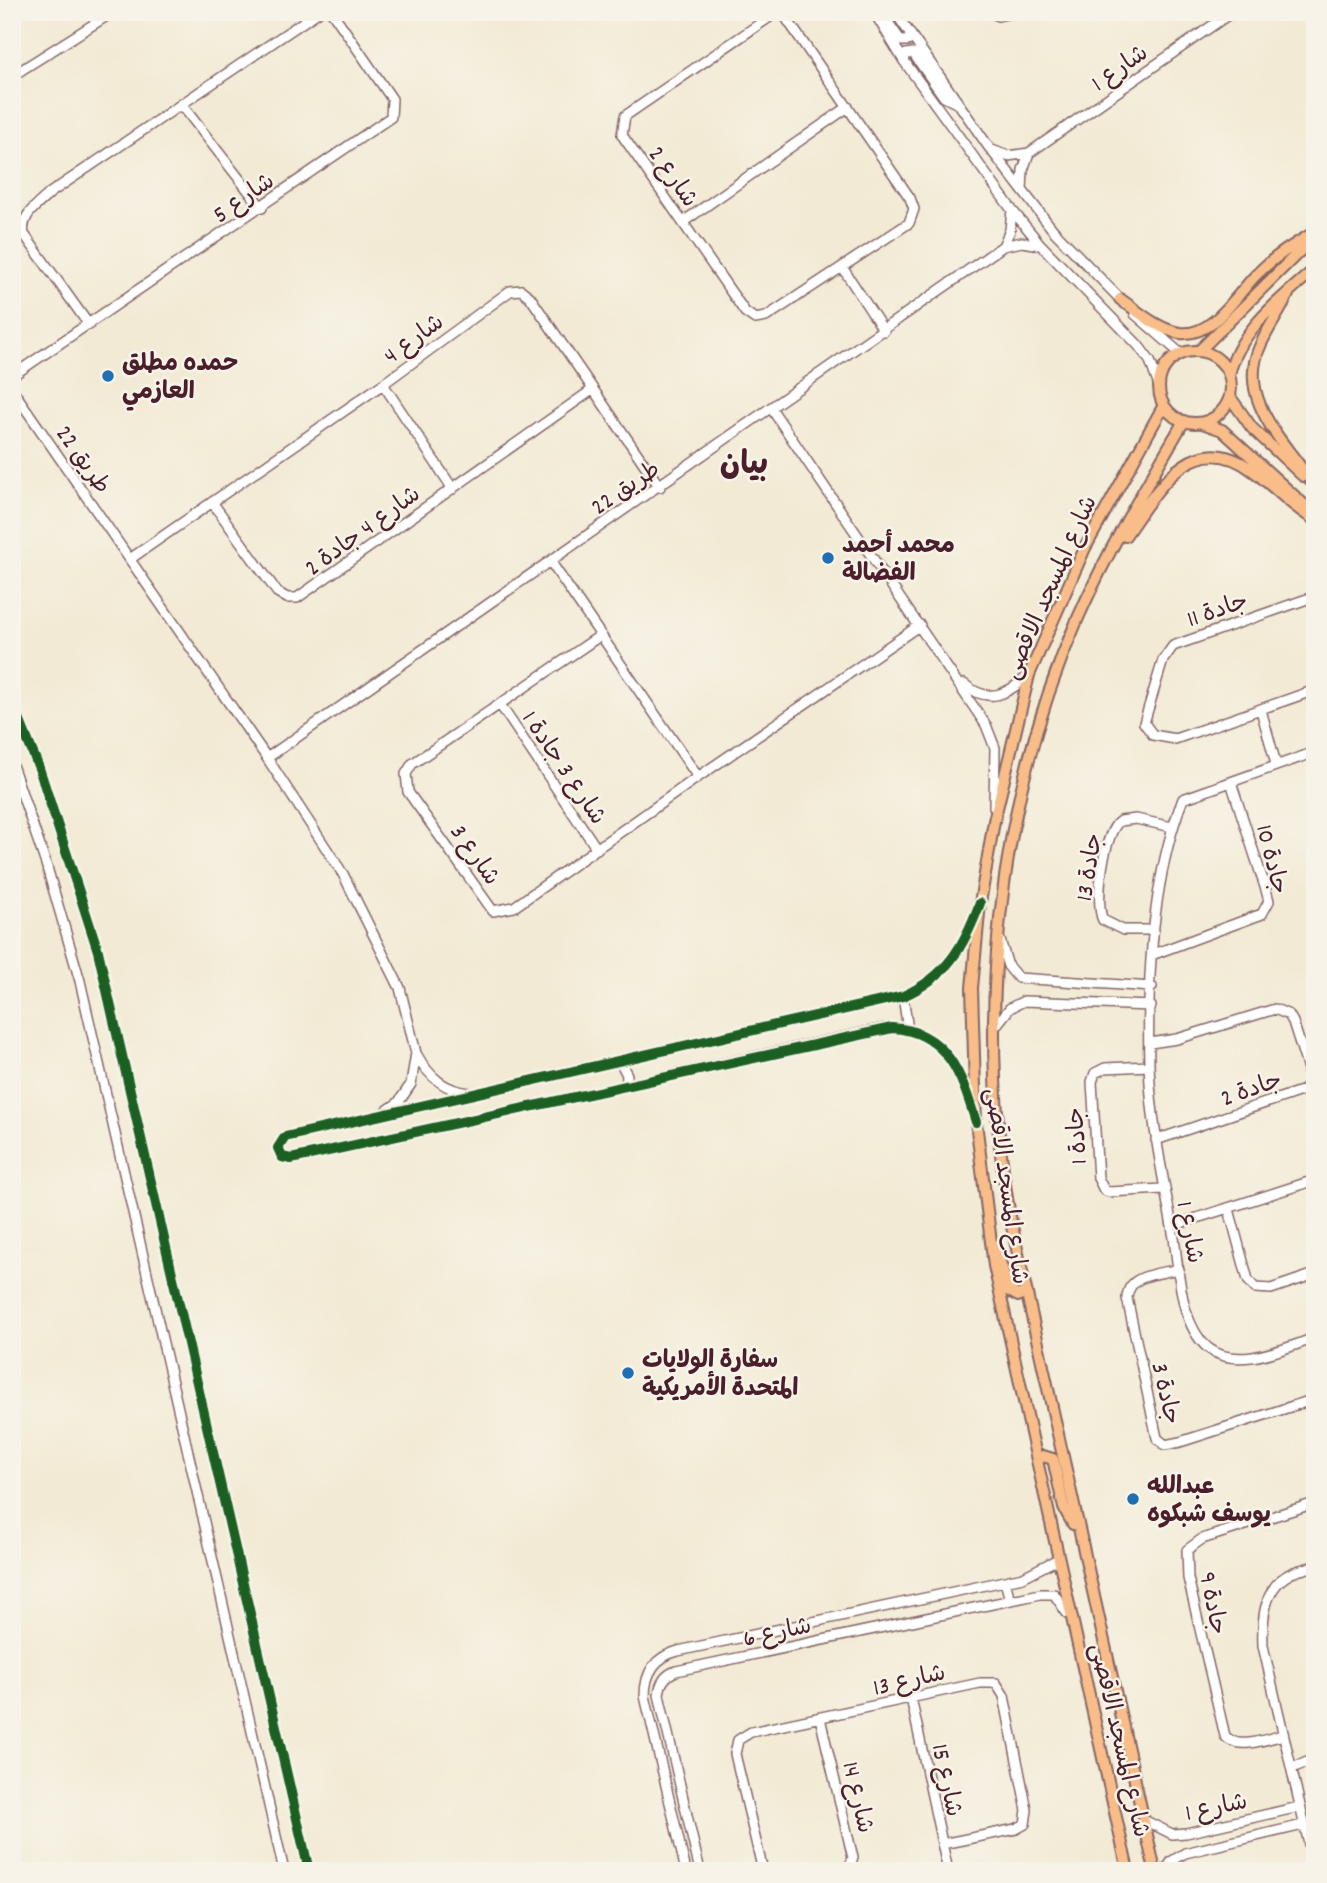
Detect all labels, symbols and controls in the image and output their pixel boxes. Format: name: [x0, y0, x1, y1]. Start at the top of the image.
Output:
street label: شارع 1: [1085, 38, 1156, 101]
street label: شارع 2: [638, 140, 705, 215]
street label: شارع 5: [207, 166, 283, 233]
street label: شارع 4: [378, 307, 452, 374]
place label: حمده مطلق العازمي: [122, 348, 238, 411]
marker: حمده مطلق العازمي: [100, 368, 116, 384]
street label: طريق 22: [46, 419, 118, 502]
district label: بيان: [720, 444, 768, 490]
street label: طريق 22: [585, 454, 668, 525]
street label: شارع 4 جادة 2: [299, 479, 429, 586]
street label: شارع المسجد الاقصى: [996, 491, 1108, 686]
place label: محمد أحمد الفضالة: [842, 529, 955, 592]
marker: محمد أحمد الفضالة: [820, 550, 836, 566]
street label: جادة 11: [1183, 586, 1253, 638]
street label: شارع 3 جادة 1: [512, 705, 613, 832]
street label: شارع 3: [440, 818, 507, 893]
street label: جادة 10: [1245, 821, 1295, 898]
street label: جادة 13: [1069, 831, 1113, 904]
street label: جادة 2: [1217, 1065, 1287, 1117]
street label: شارع المسجد الاقصى: [974, 1086, 1036, 1287]
street label: جادة 1: [1060, 1106, 1098, 1166]
street label: شارع 1: [1165, 1199, 1211, 1267]
place label: سفارة الولايات المتحدة الأمريكية: [642, 1345, 799, 1407]
street label: جادة 3: [1140, 1359, 1188, 1428]
marker: سفارة الولايات المتحدة الأمريكية: [620, 1365, 636, 1381]
place label: عبدالله يوسف شبكوه: [1147, 1471, 1271, 1533]
marker: عبدالله يوسف شبكوه: [1125, 1491, 1141, 1507]
street label: جادة 9: [1188, 1569, 1234, 1638]
street label: شارع 6: [740, 1610, 815, 1658]
street label: شارع المسجد الاقصى: [1079, 1640, 1157, 1841]
street label: شارع 13: [870, 1657, 949, 1707]
street label: شارع 15: [921, 1741, 969, 1820]
street label: شارع 14: [831, 1758, 881, 1837]
street label: شارع 1: [1182, 1786, 1251, 1832]

